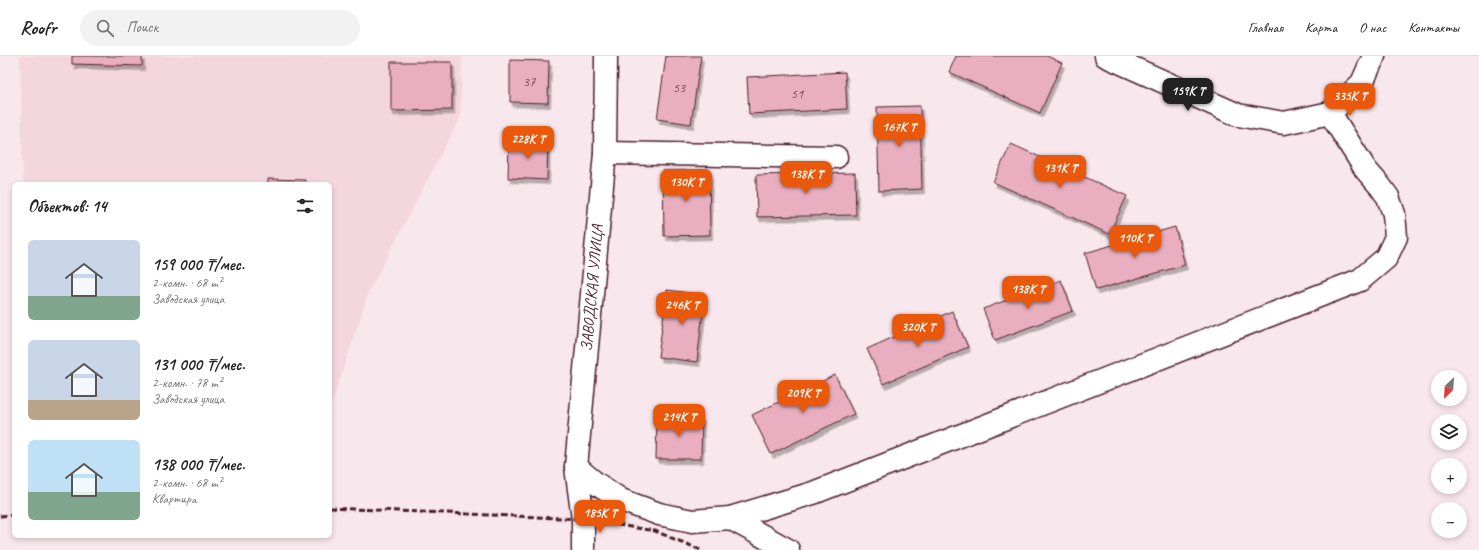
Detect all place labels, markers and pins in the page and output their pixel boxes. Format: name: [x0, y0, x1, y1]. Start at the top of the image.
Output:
pin: 159K ₸: [1155, 78, 1221, 112]
pin: 335K ₸: [1317, 83, 1383, 117]
pin: 167K ₸: [866, 114, 932, 148]
pin: 228K ₸: [495, 126, 561, 160]
pin: 131K ₸: [1027, 155, 1093, 189]
pin: 138K ₸: [773, 161, 839, 195]
pin: 130K ₸: [653, 169, 719, 203]
pin: 110K ₸: [1102, 225, 1168, 259]
pin: 138K ₸: [995, 276, 1061, 310]
pin: 246K ₸: [649, 292, 715, 326]
pin: 320K ₸: [885, 314, 951, 348]
pin: 209K ₸: [770, 380, 836, 414]
pin: 214K ₸: [646, 404, 712, 438]
pin: 185K ₸: [567, 500, 633, 534]

